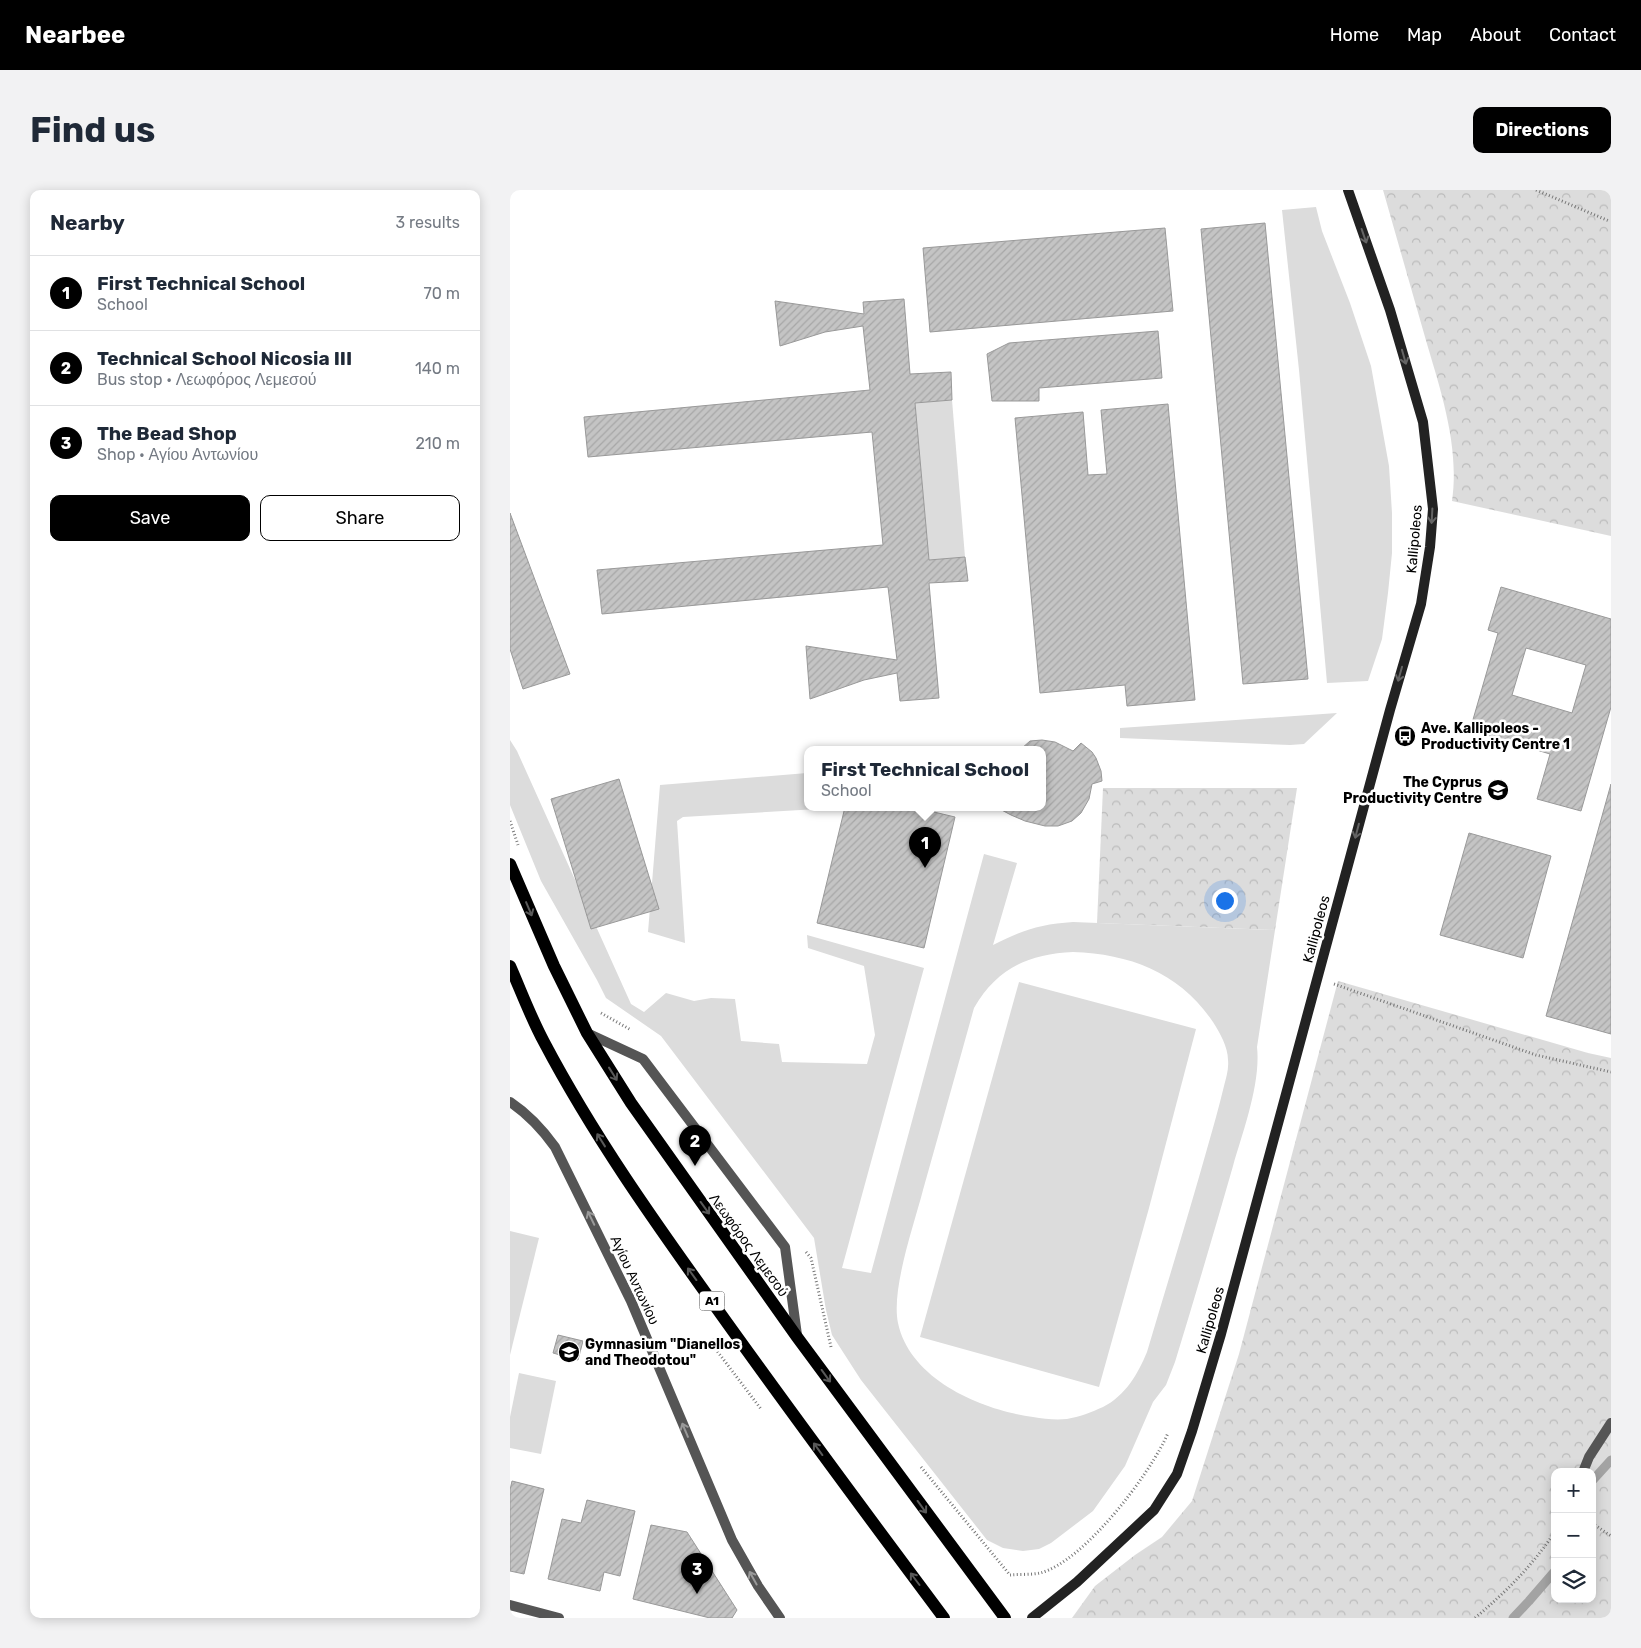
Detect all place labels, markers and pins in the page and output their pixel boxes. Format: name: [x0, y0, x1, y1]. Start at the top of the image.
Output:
place label: Ave. Kallipoleos - Productivity Centre 1: [1421, 720, 1570, 753]
bus stop icon: Ave. Kallipoleos - Productivity Centre 1: [1393, 724, 1417, 748]
place label: The Cyprus Productivity Centre: [1343, 774, 1482, 807]
school or university icon: The Cyprus Productivity Centre: [1486, 778, 1510, 802]
pin: 1: [909, 827, 941, 868]
pin: 2: [679, 1125, 711, 1166]
place label: Gymnasium "Dianellos and Theodotou": [585, 1336, 741, 1369]
school or university icon: Gymnasium "Dianellos and Theodotou": [557, 1340, 581, 1364]
pin: 3: [681, 1553, 713, 1594]

